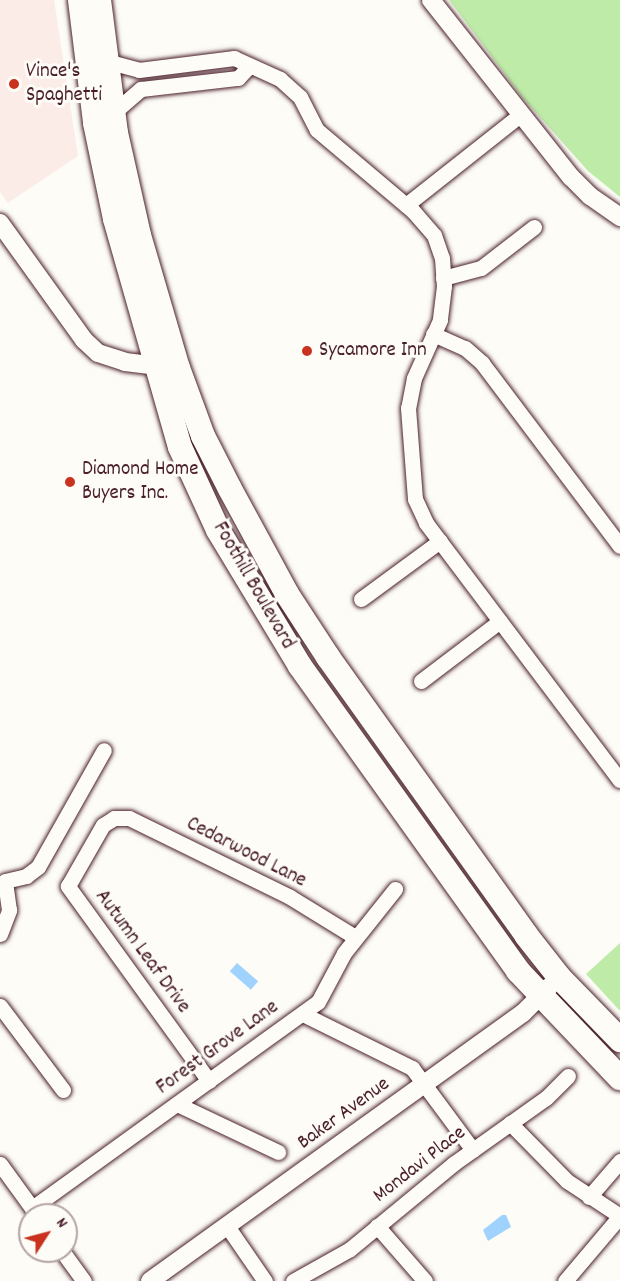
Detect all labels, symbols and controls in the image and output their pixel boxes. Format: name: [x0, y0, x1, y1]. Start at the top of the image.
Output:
place label: Vince's Spaghetti: [26, 59, 102, 109]
marker: Vince's Spaghetti: [7, 77, 21, 91]
place label: Sycamore Inn: [319, 338, 427, 364]
marker: Sycamore Inn: [300, 344, 314, 358]
place label: Diamond Home Buyers Inc.: [82, 457, 198, 507]
marker: Diamond Home Buyers Inc.: [63, 475, 77, 489]
street label: Foothill Boulevard: [206, 518, 300, 654]
street label: Cedarwood Lane: [182, 812, 310, 894]
street label: Autumn Leaf Drive: [89, 885, 195, 1019]
street label: Forest Grove Lane: [152, 995, 284, 1101]
street label: Baker Avenue: [293, 1072, 395, 1156]
street label: Mondavi Place: [369, 1121, 471, 1209]
north arrow: [18, 1203, 78, 1263]
text: N: [50, 1213, 73, 1233]

